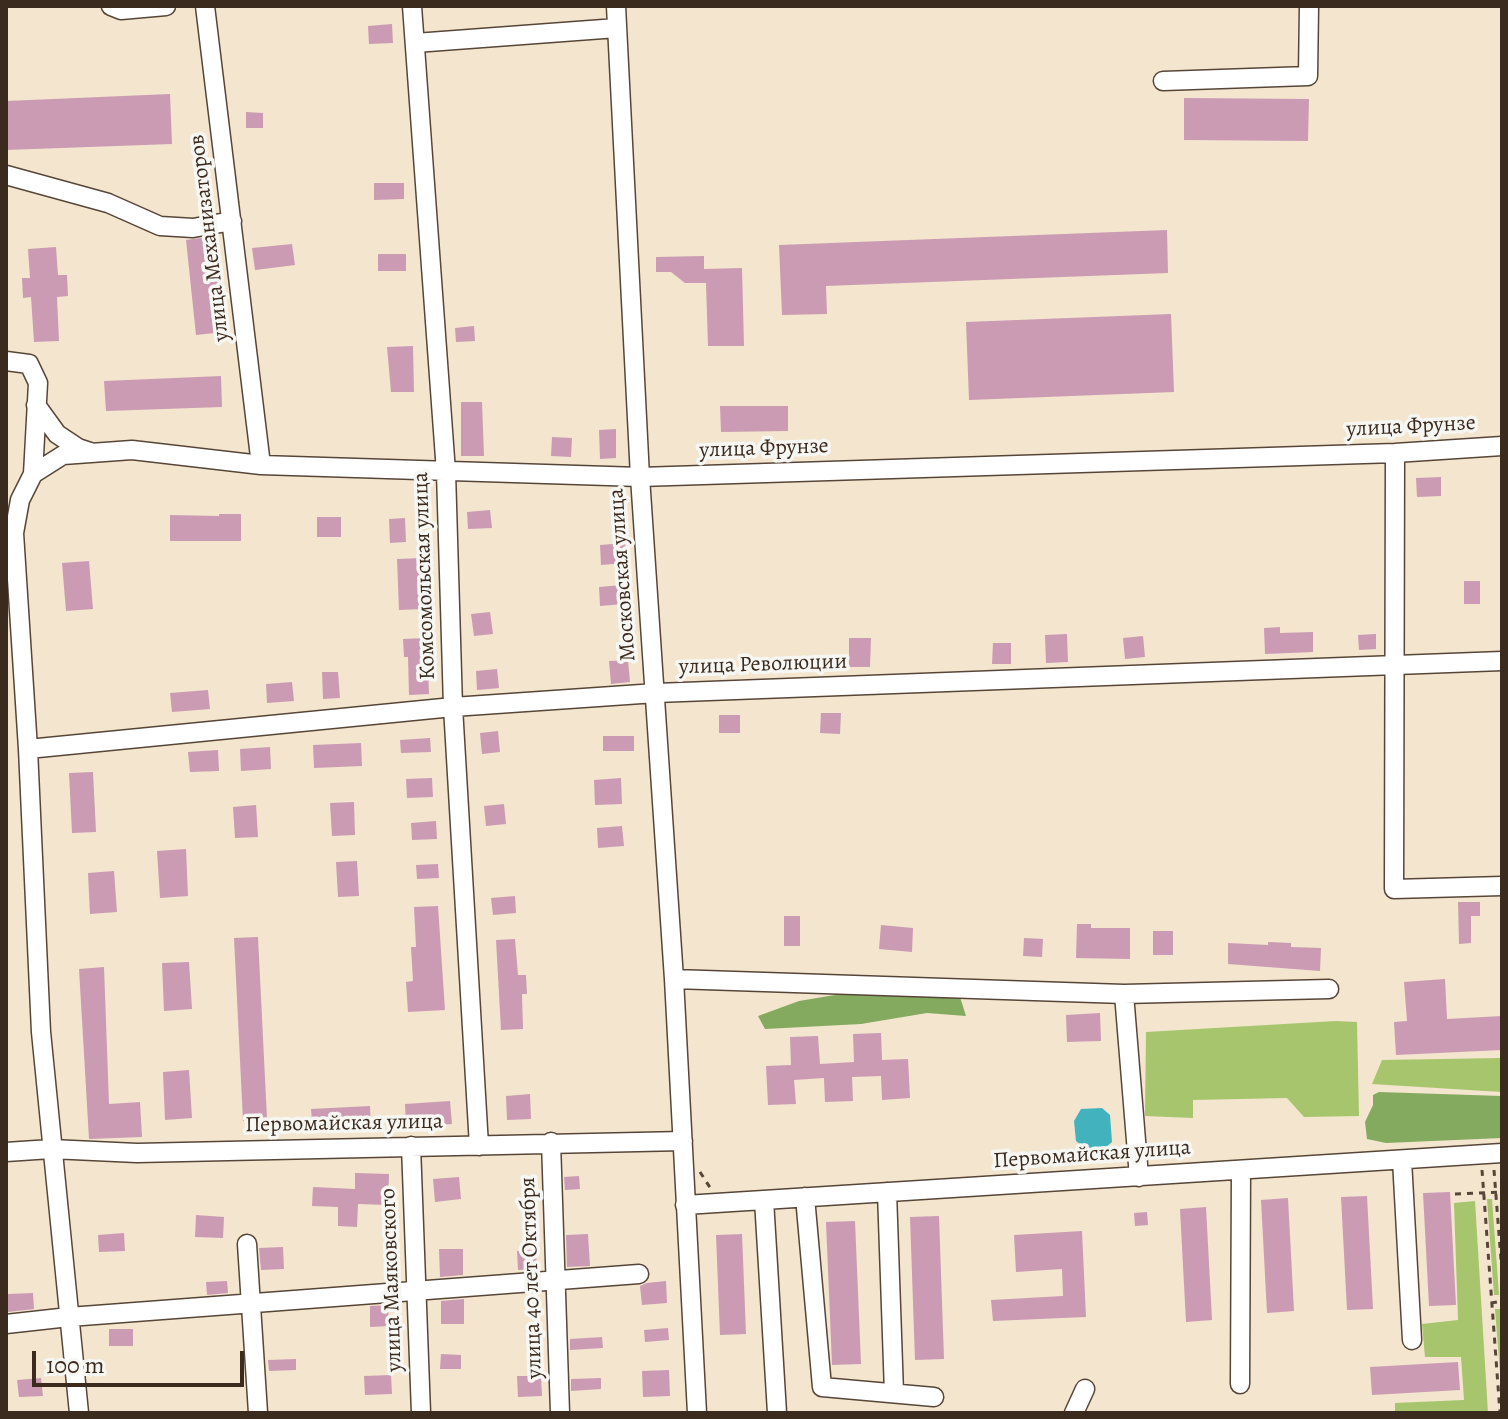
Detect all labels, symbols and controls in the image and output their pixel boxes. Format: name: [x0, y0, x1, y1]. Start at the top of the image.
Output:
street label: улица Механизаторов: [184, 133, 236, 343]
street label: улица Фрунзе: [1346, 410, 1476, 444]
street label: улица Фрунзе: [699, 434, 829, 464]
street label: Комсомольская улица: [408, 472, 442, 680]
street label: Московская улица: [604, 488, 642, 662]
street label: улица Революции: [678, 649, 848, 681]
street label: Первомайская улица: [245, 1109, 443, 1139]
street label: Первомайская улица: [992, 1135, 1192, 1175]
street label: улица 40 лет Октября: [515, 1177, 549, 1379]
street label: улица Маяковского: [376, 1187, 408, 1373]
scale bar: [36, 1335, 248, 1385]
text: 100 m: [46, 1349, 105, 1381]

